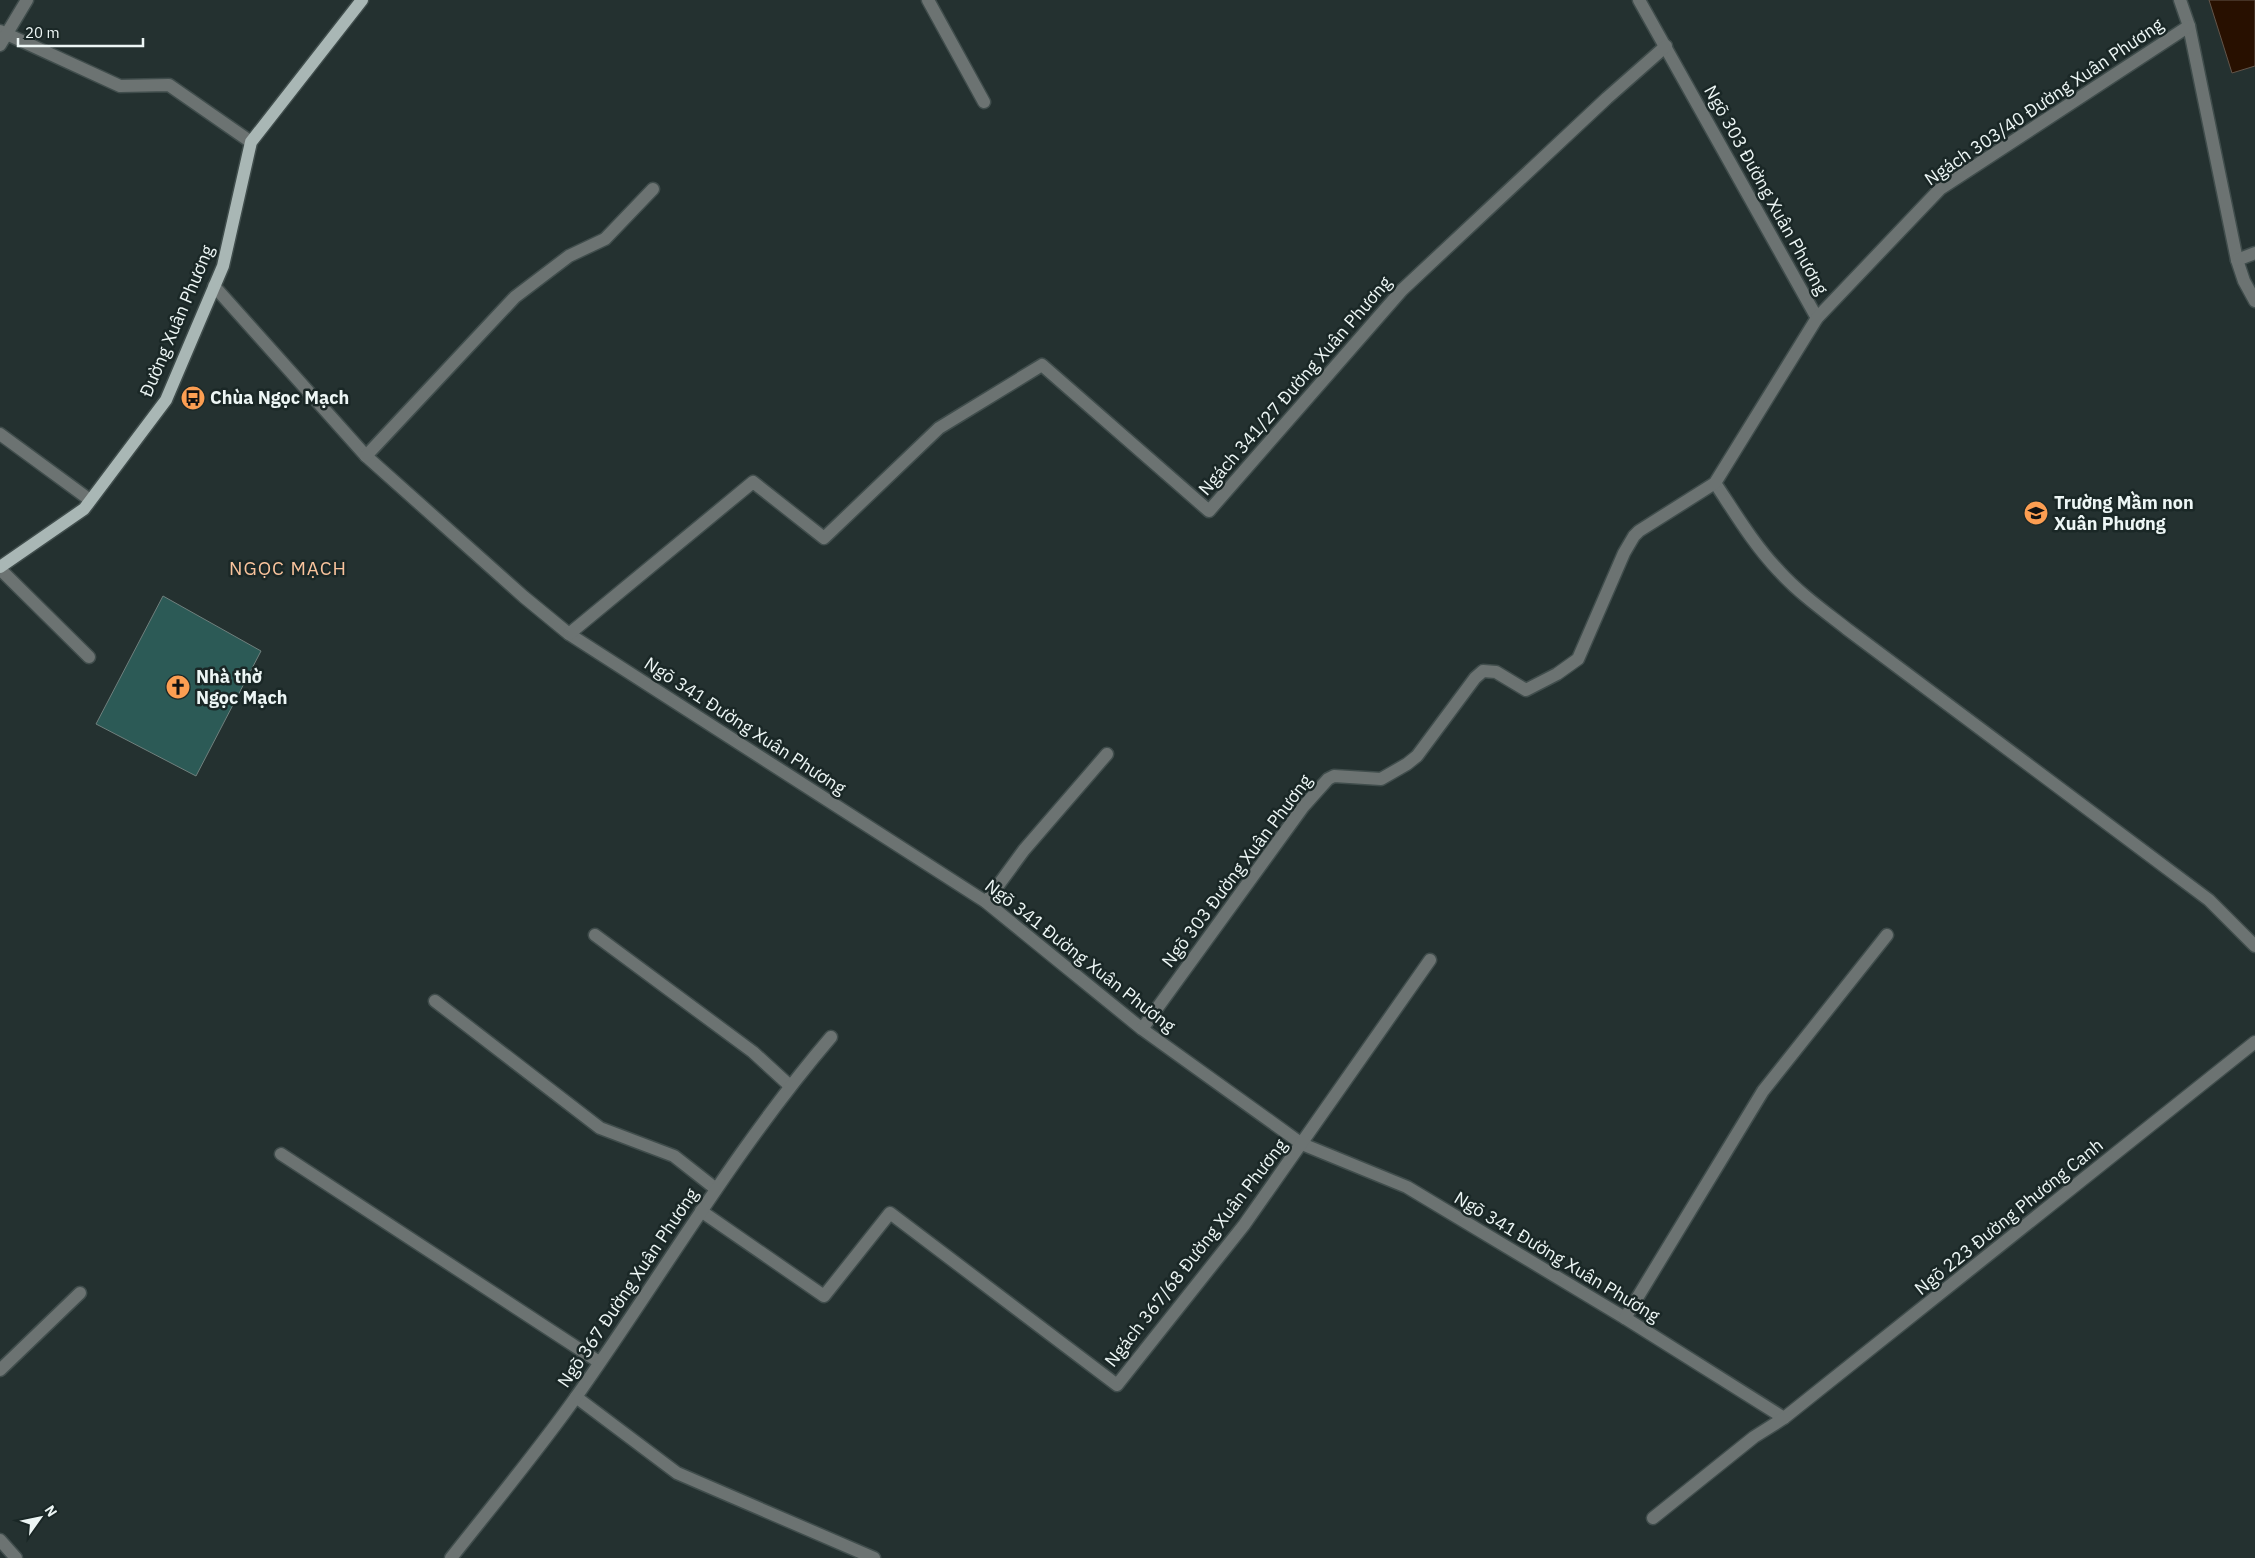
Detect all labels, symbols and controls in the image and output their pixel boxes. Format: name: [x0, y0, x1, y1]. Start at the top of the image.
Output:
street label: Ngách 303/40 Đường Xuân Phương: [1920, 13, 2168, 190]
scale bar: [18, 15, 142, 47]
text: 20 m: [25, 23, 60, 42]
street label: Ngõ 303 Đường Xuân Phương: [1699, 81, 1834, 299]
street label: Đường Xuân Phương: [134, 241, 219, 400]
street label: Ngách 341/27 Đường Xuân Phương: [1193, 271, 1397, 500]
bus stop icon: Chùa Ngọc Mạch: [180, 385, 206, 411]
place label: Chùa Ngọc Mạch: [210, 386, 349, 409]
place label: Trường Mầm non Xuân Phương: [2054, 491, 2194, 535]
school or university icon: Trường Mầm non Xuân Phương: [2023, 500, 2049, 526]
district label: NGỌC MẠCH: [229, 556, 347, 580]
street label: Ngõ 341 Đường Xuân Phương: [640, 652, 851, 800]
place label: Nhà thờ Ngọc Mạch: [196, 665, 288, 709]
church icon: Nhà thờ Ngọc Mạch: [165, 674, 191, 700]
street label: Ngõ 303 Đường Xuân Phương: [1156, 769, 1317, 972]
street label: Ngõ 341 Đường Xuân Phương: [980, 874, 1181, 1038]
street label: Ngõ 223 Đường Phương Canh: [1910, 1133, 2108, 1300]
street label: Ngách 367/68 Đường Xuân Phương: [1099, 1134, 1292, 1371]
street label: Ngõ 367 Đường Xuân Phương: [552, 1183, 703, 1392]
street label: Ngõ 341 Đường Xuân Phương: [1450, 1186, 1665, 1327]
north arrow: [15, 1493, 65, 1543]
text: N: [41, 1502, 61, 1520]

